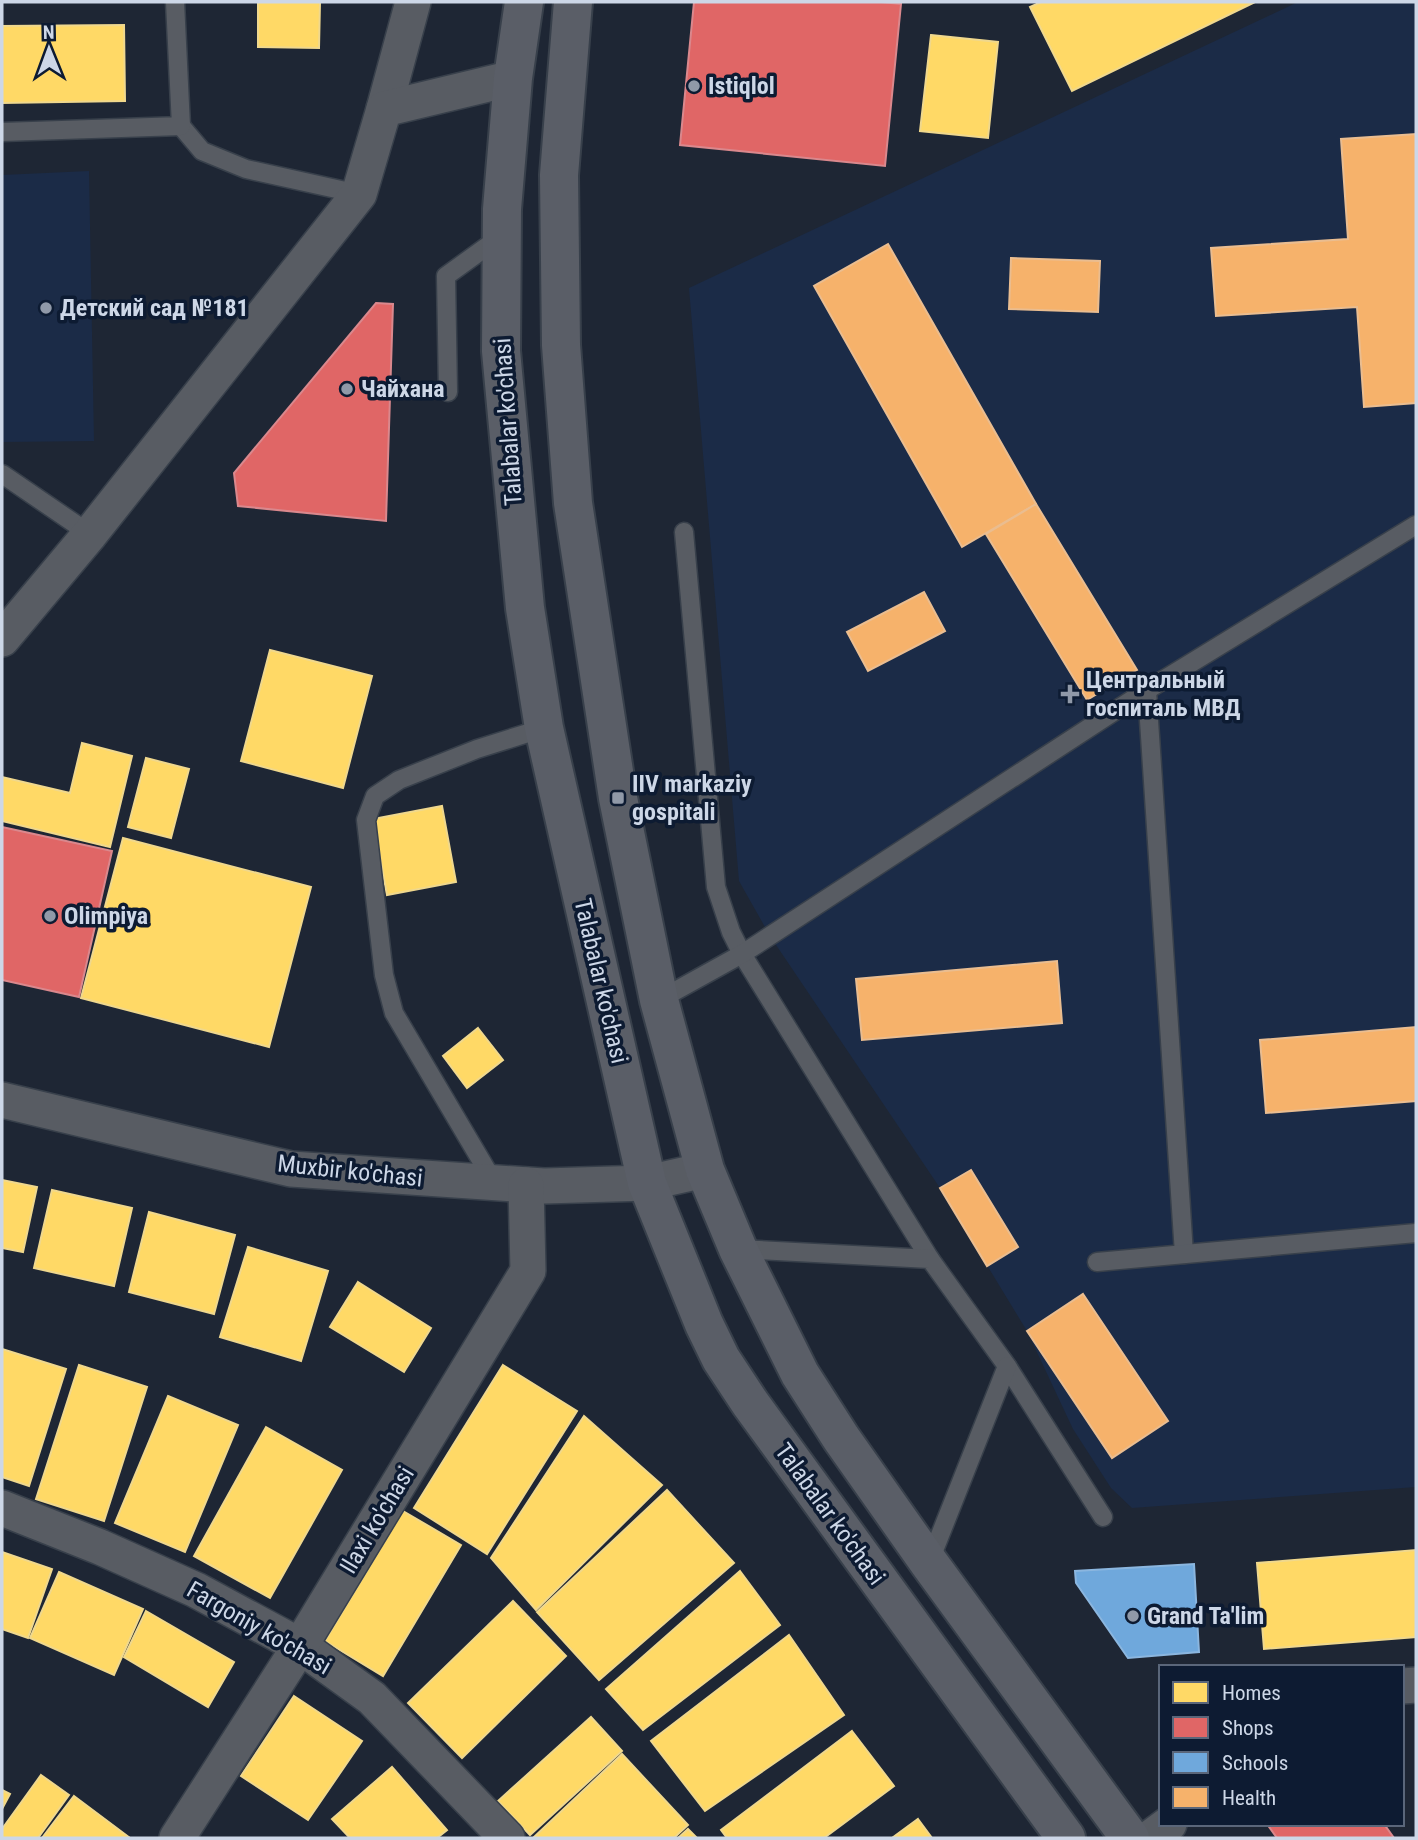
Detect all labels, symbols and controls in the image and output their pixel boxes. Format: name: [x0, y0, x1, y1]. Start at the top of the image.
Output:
north arrow: [14, 14, 84, 84]
text: N: [43, 21, 55, 44]
place label: Istiqlol: [708, 72, 775, 100]
marker: Istiqlol: [686, 78, 702, 94]
place label: Детский сад №181: [60, 294, 249, 322]
marker: Детский сад №181: [38, 300, 54, 316]
street label: Talabalar ko'chasi: [488, 337, 528, 507]
place label: Чайхана: [361, 375, 444, 403]
marker: Чайхана: [339, 381, 355, 397]
place label: Центральный госпиталь МВД: [1086, 666, 1241, 722]
marker: Центральный госпиталь МВД: [1060, 684, 1080, 704]
place label: IIV markaziy gospitali: [632, 770, 752, 826]
marker: IIV markaziy gospitali: [610, 790, 626, 806]
street label: Talabalar ko'chasi: [568, 896, 634, 1066]
place label: Olimpiya: [64, 902, 148, 930]
marker: Olimpiya: [42, 908, 58, 924]
street label: Muxbir ko'chasi: [276, 1149, 424, 1193]
street label: Talabalar ko'chasi: [769, 1438, 891, 1590]
street label: Ilaxi ko'chasi: [334, 1461, 420, 1579]
street label: Fargoniy ko'chasi: [182, 1575, 336, 1681]
place label: Grand Ta'lim: [1147, 1602, 1264, 1630]
marker: Grand Ta'lim: [1125, 1608, 1141, 1624]
legend: [1159, 1665, 1404, 1826]
text: Homes: [1222, 1681, 1281, 1705]
text: Shops: [1222, 1716, 1274, 1740]
text: Schools: [1222, 1751, 1288, 1775]
text: Health: [1222, 1786, 1276, 1810]

